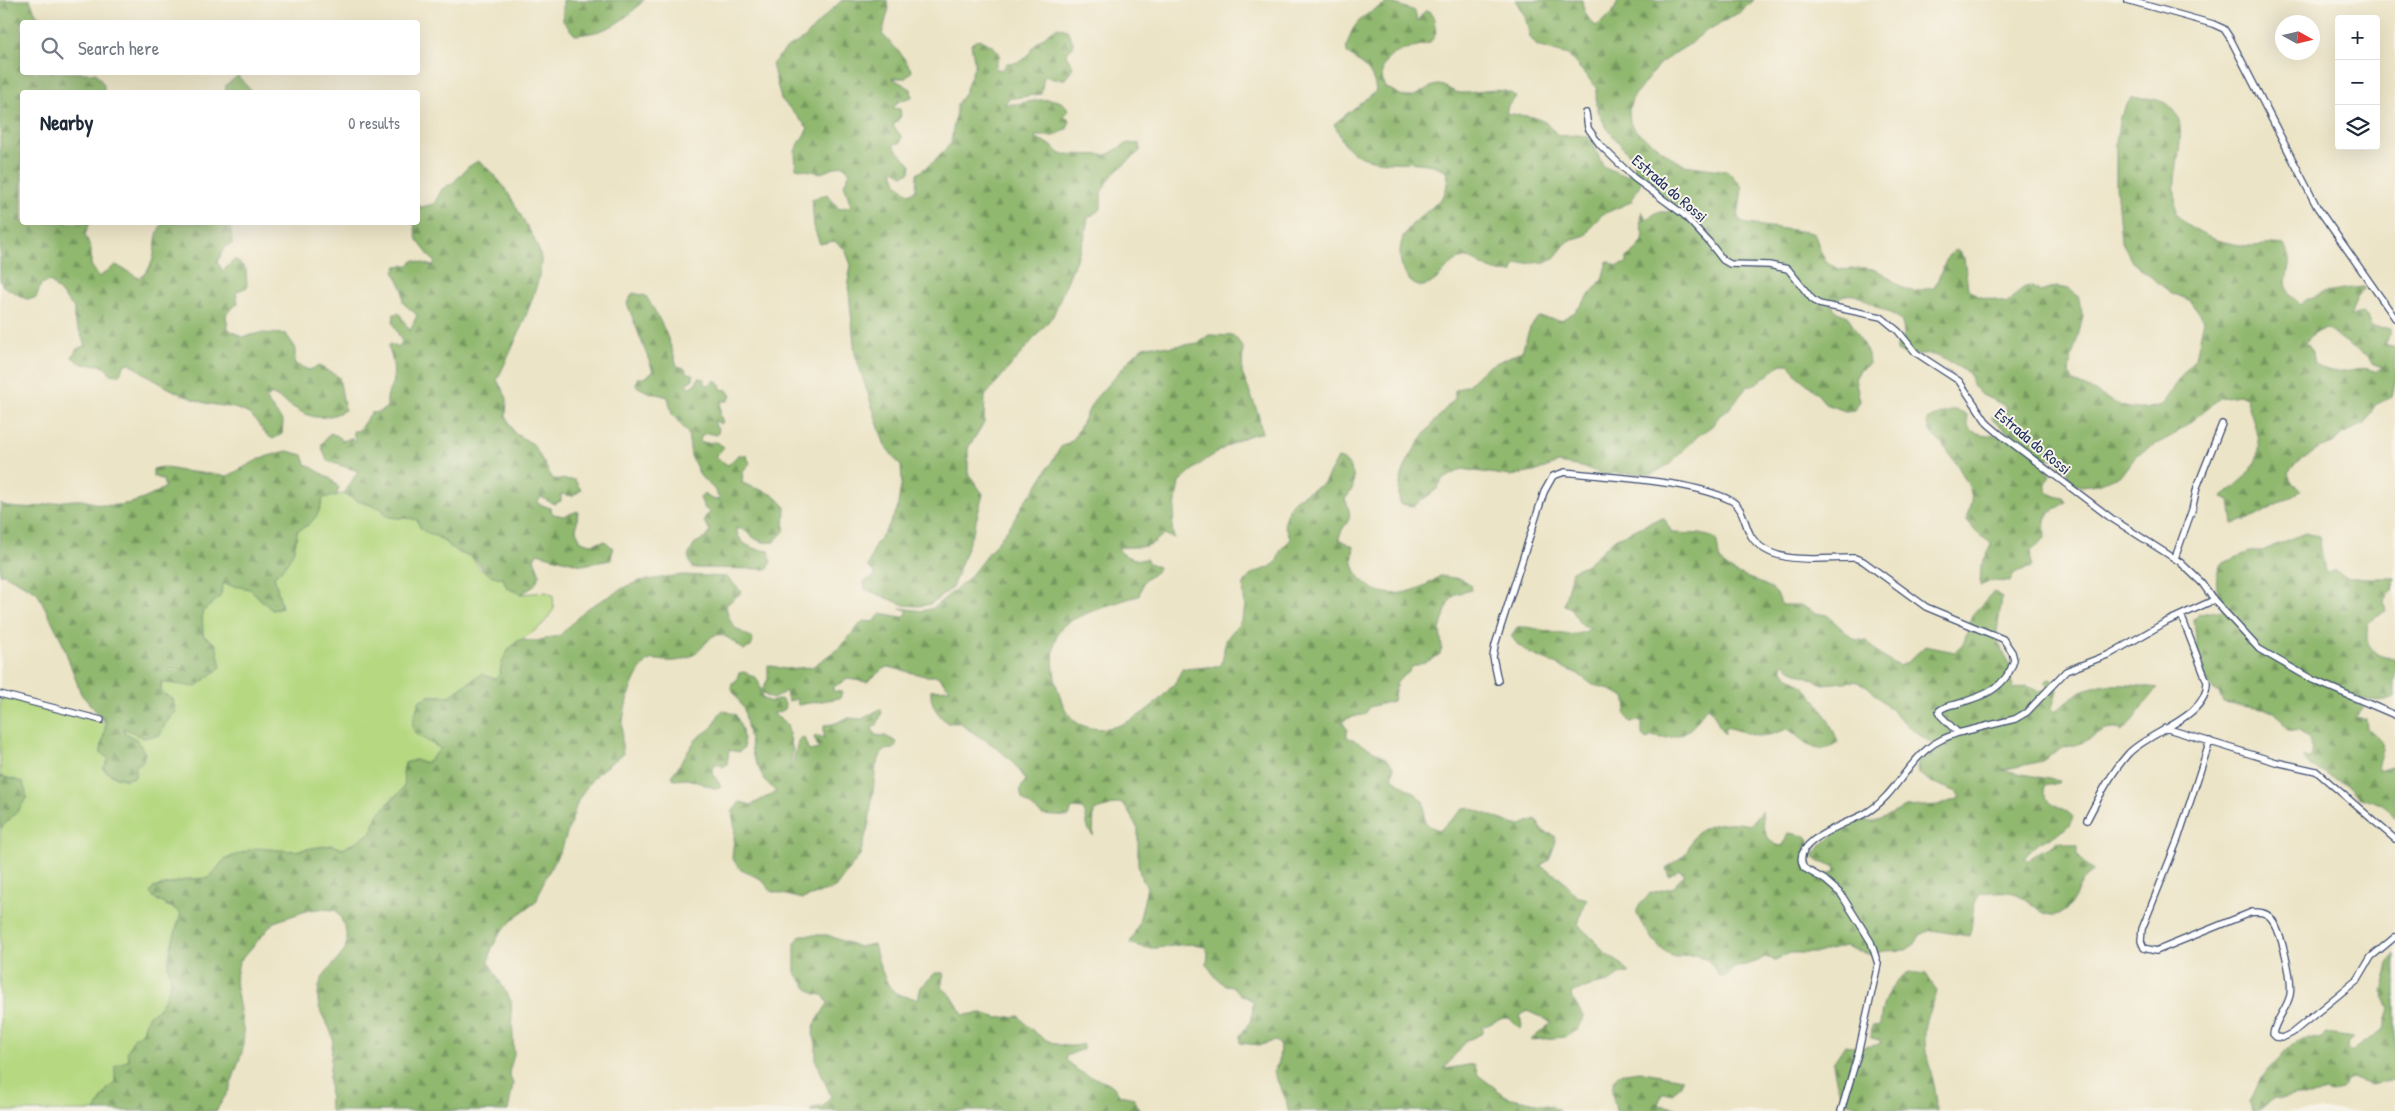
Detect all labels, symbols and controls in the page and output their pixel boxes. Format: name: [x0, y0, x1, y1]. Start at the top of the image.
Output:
north arrow: [2275, 15, 2320, 60]
map controls: [2335, 15, 2380, 150]
button: +: [2335, 15, 2380, 60]
search box: [20, 20, 420, 75]
icon: search: [38, 34, 66, 62]
text: Search here: [78, 35, 159, 61]
button: −: [2335, 60, 2380, 105]
button: layers: [2335, 105, 2380, 150]
text: Nearby: [40, 108, 93, 137]
text: 0 results: [348, 112, 400, 134]
street label: Estrada do Rossi: [1628, 149, 1712, 227]
street label: Estrada do Rossi: [1990, 403, 2076, 479]

